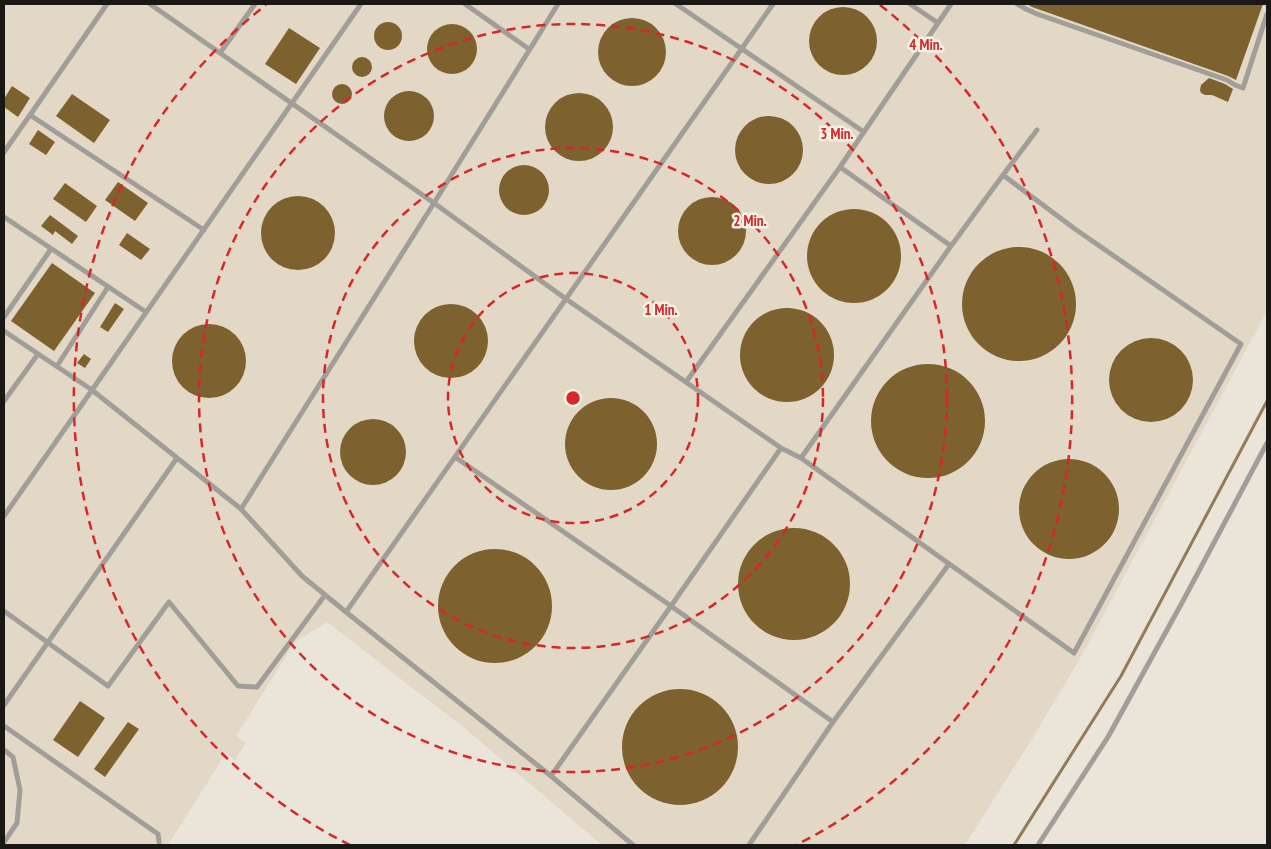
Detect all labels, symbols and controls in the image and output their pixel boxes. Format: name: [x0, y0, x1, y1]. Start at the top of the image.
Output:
text: 4 Min.: [909, 35, 943, 54]
text: 3 Min.: [820, 124, 854, 143]
text: 2 Min.: [733, 211, 767, 230]
text: 1 Min.: [644, 300, 678, 319]
centre of rings: [564, 389, 582, 407]

